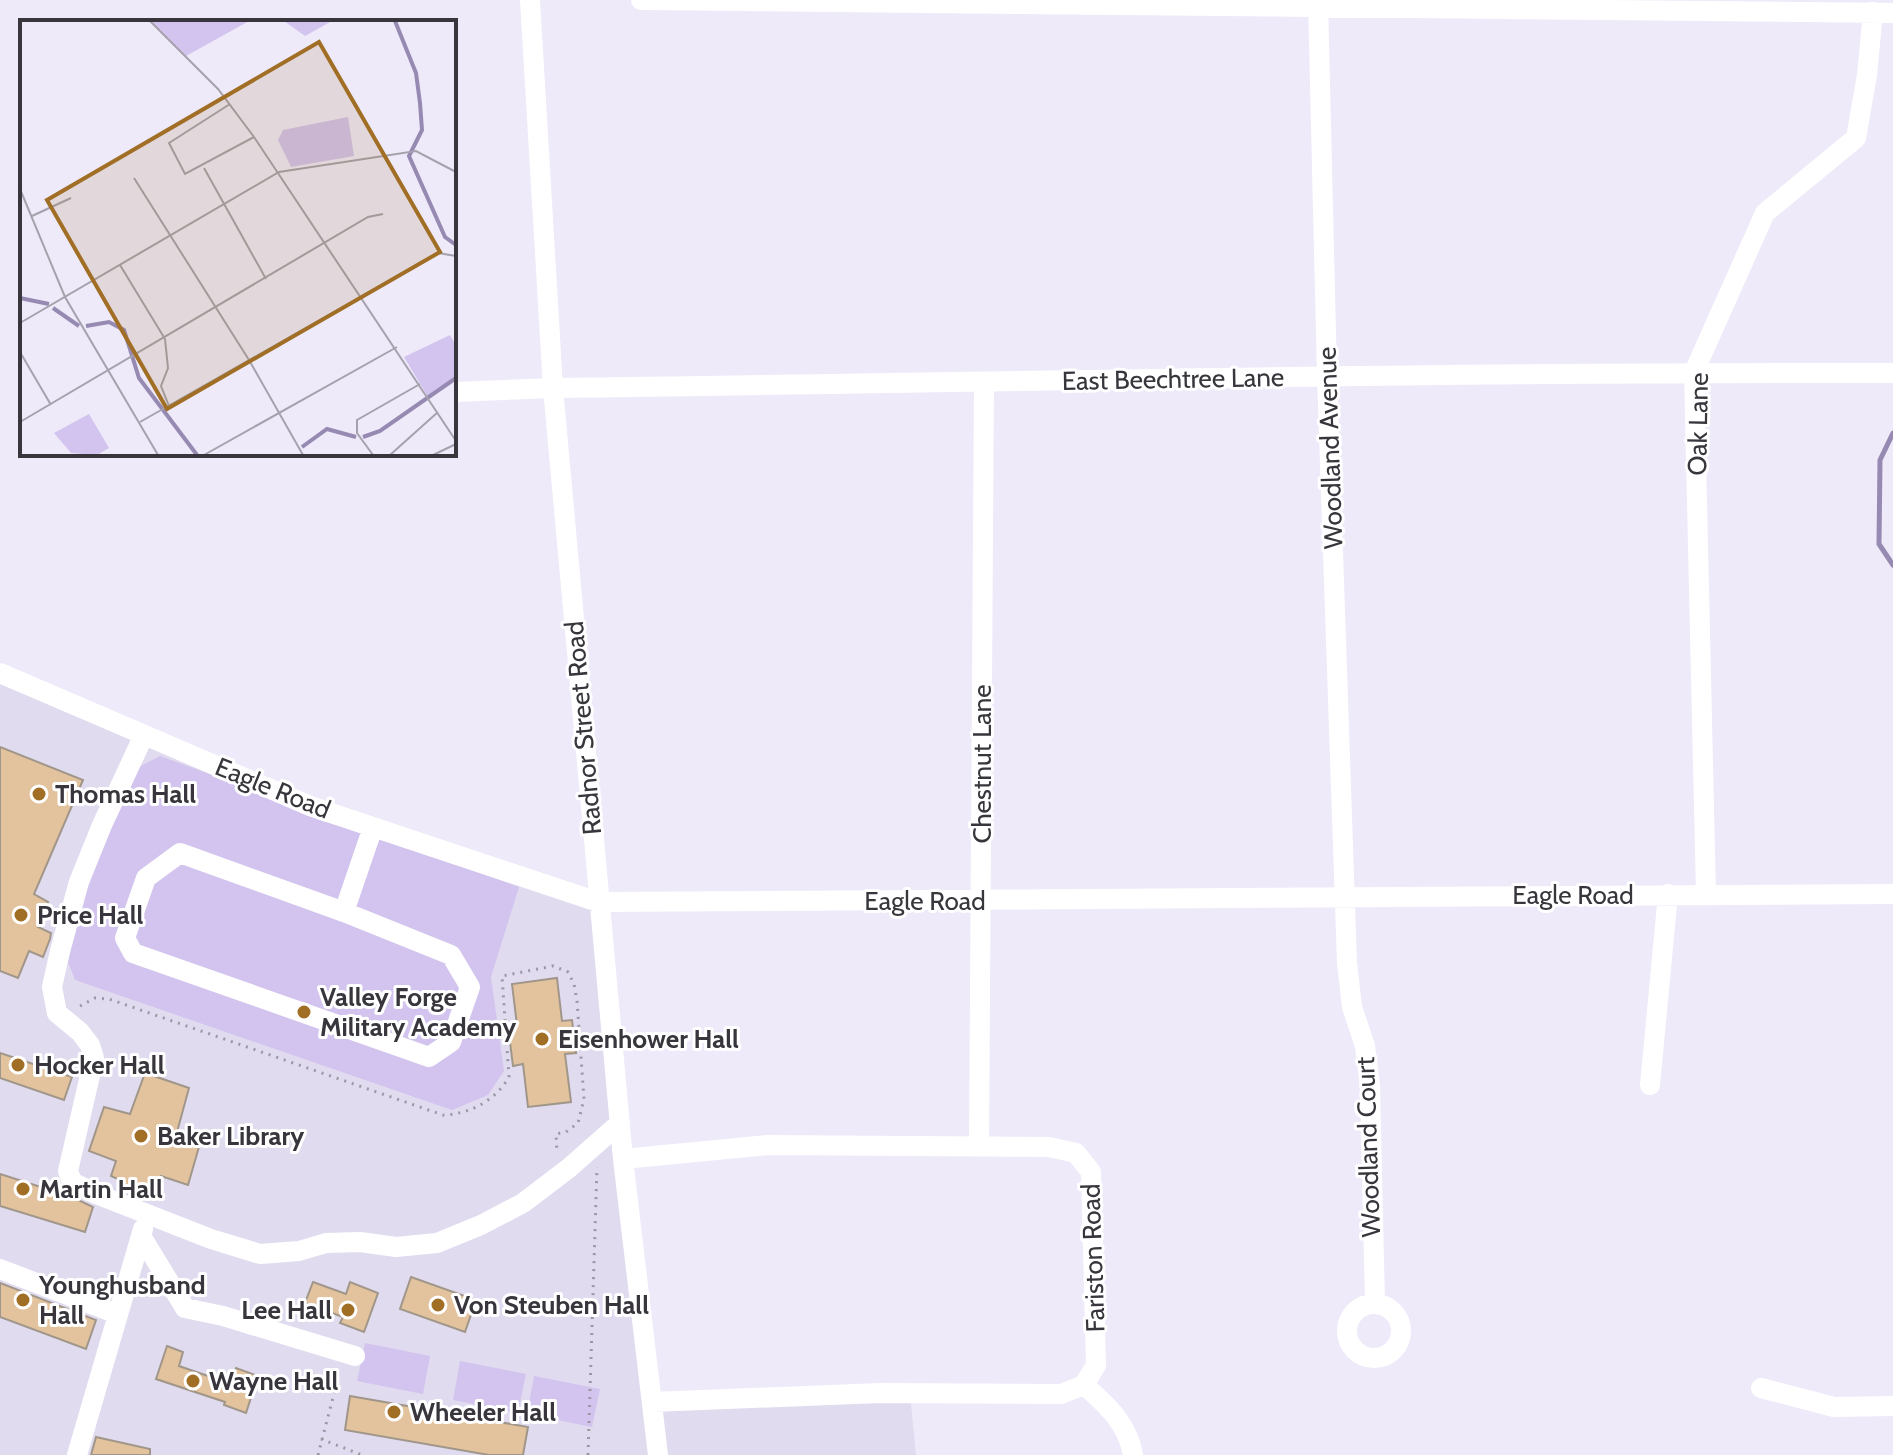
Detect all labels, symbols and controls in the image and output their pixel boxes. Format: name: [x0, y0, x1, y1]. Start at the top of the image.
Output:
inset map: [20, 20, 456, 456]
street label: Woodland Avenue: [1310, 346, 1350, 550]
street label: East Beechtree Lane: [1061, 361, 1285, 397]
street label: Oak Lane: [1681, 372, 1715, 476]
street label: Radnor Street Road: [558, 620, 608, 836]
street label: Chestnut Lane: [966, 684, 998, 844]
street label: Eagle Road: [211, 750, 335, 826]
place label: Thomas Hall: [55, 778, 196, 810]
marker: Thomas Hall: [30, 785, 48, 803]
street label: Eagle Road: [1512, 879, 1634, 911]
street label: Eagle Road: [864, 885, 986, 917]
place label: Price Hall: [37, 899, 144, 931]
marker: Price Hall: [12, 906, 30, 924]
place label: Valley Forge Military Academy: [320, 981, 516, 1043]
marker: Valley Forge Military Academy: [295, 1003, 313, 1021]
place label: Eisenhower Hall: [558, 1023, 739, 1055]
marker: Eisenhower Hall: [533, 1030, 551, 1048]
place label: Hocker Hall: [34, 1049, 165, 1081]
marker: Hocker Hall: [9, 1056, 27, 1074]
street label: Woodland Court: [1349, 1056, 1387, 1238]
place label: Baker Library: [157, 1120, 304, 1152]
marker: Baker Library: [132, 1127, 150, 1145]
place label: Martin Hall: [39, 1173, 163, 1205]
marker: Martin Hall: [14, 1180, 32, 1198]
street label: Fariston Road: [1074, 1183, 1112, 1333]
place label: Younghusband Hall: [38, 1269, 206, 1331]
place label: Von Steuben Hall: [454, 1289, 649, 1321]
marker: Younghusband Hall: [14, 1291, 32, 1309]
place label: Lee Hall: [241, 1294, 332, 1326]
marker: Von Steuben Hall: [429, 1296, 447, 1314]
marker: Lee Hall: [339, 1301, 357, 1319]
place label: Wayne Hall: [209, 1365, 339, 1397]
marker: Wayne Hall: [184, 1372, 202, 1390]
place label: Wheeler Hall: [410, 1396, 556, 1428]
marker: Wheeler Hall: [385, 1403, 403, 1421]

